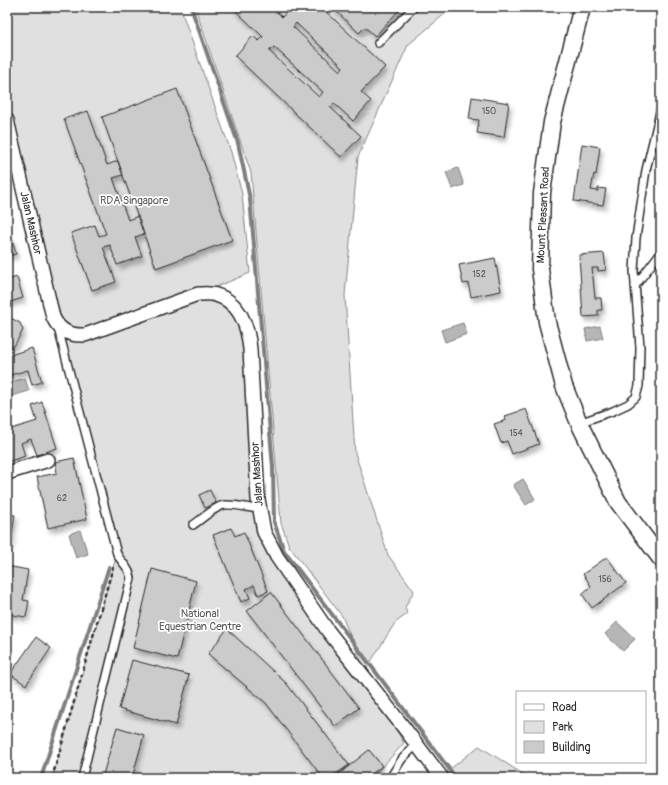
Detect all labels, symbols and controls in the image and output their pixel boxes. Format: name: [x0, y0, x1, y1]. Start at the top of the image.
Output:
house number: 150: [482, 106, 496, 117]
street label: Mount Pleasant Road: [534, 166, 552, 264]
street label: Jalan Mashhor: [17, 190, 45, 256]
park label: RDA Singapore: [100, 194, 169, 207]
house number: 152: [472, 269, 486, 280]
house number: 154: [509, 428, 524, 439]
street label: Jalan Mashhor: [248, 441, 266, 507]
house number: 62: [57, 493, 67, 504]
house number: 156: [598, 574, 612, 585]
park label: National Equestrian Centre: [159, 607, 242, 633]
legend: [516, 691, 646, 763]
text: Road: [552, 700, 577, 715]
text: Park: [552, 720, 573, 735]
text: Building: [552, 740, 591, 755]

